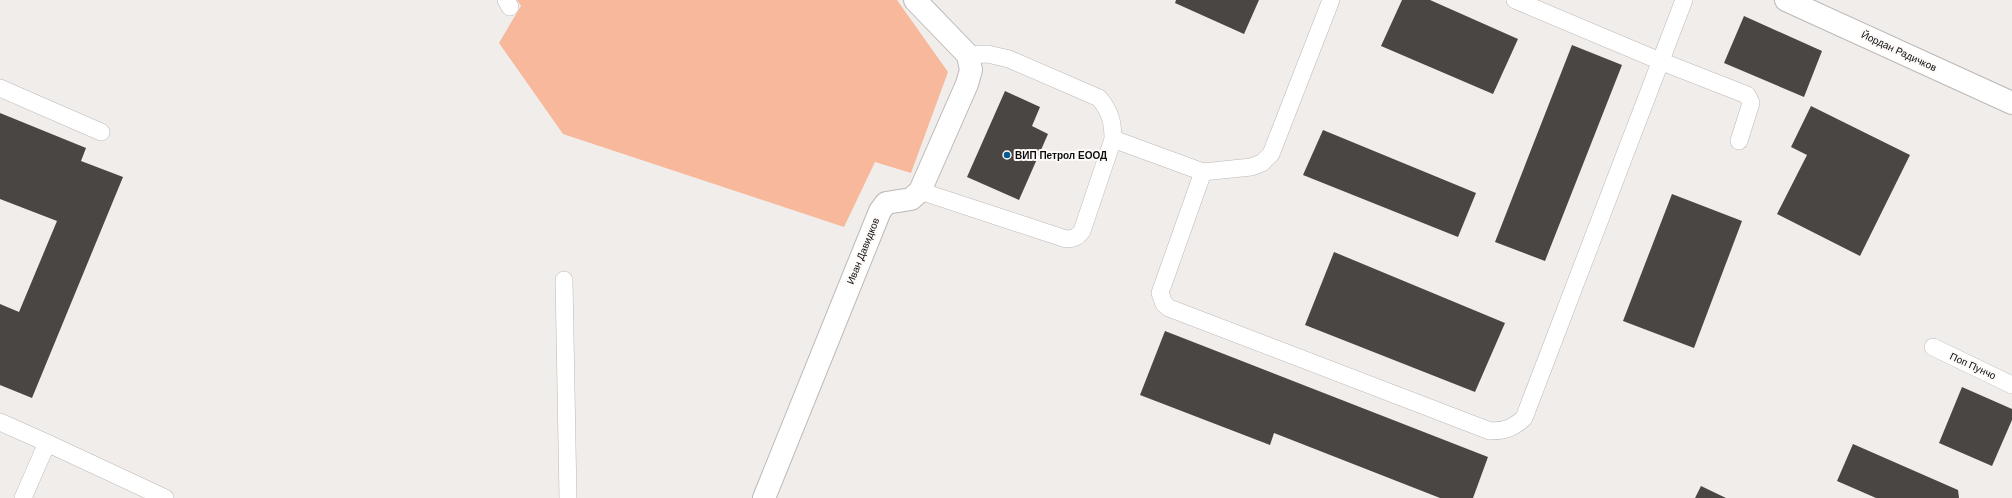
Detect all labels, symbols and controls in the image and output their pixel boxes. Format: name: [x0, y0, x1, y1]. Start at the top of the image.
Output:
street label: Йордан Радичков: [1860, 28, 1939, 73]
marker: ВИП Петрол ЕООД: [1002, 150, 1012, 160]
place label: ВИП Петрол ЕООД: [1015, 150, 1107, 161]
street label: Иван Давидков: [845, 216, 881, 286]
street label: Поп Пунчо: [1948, 351, 1998, 382]

